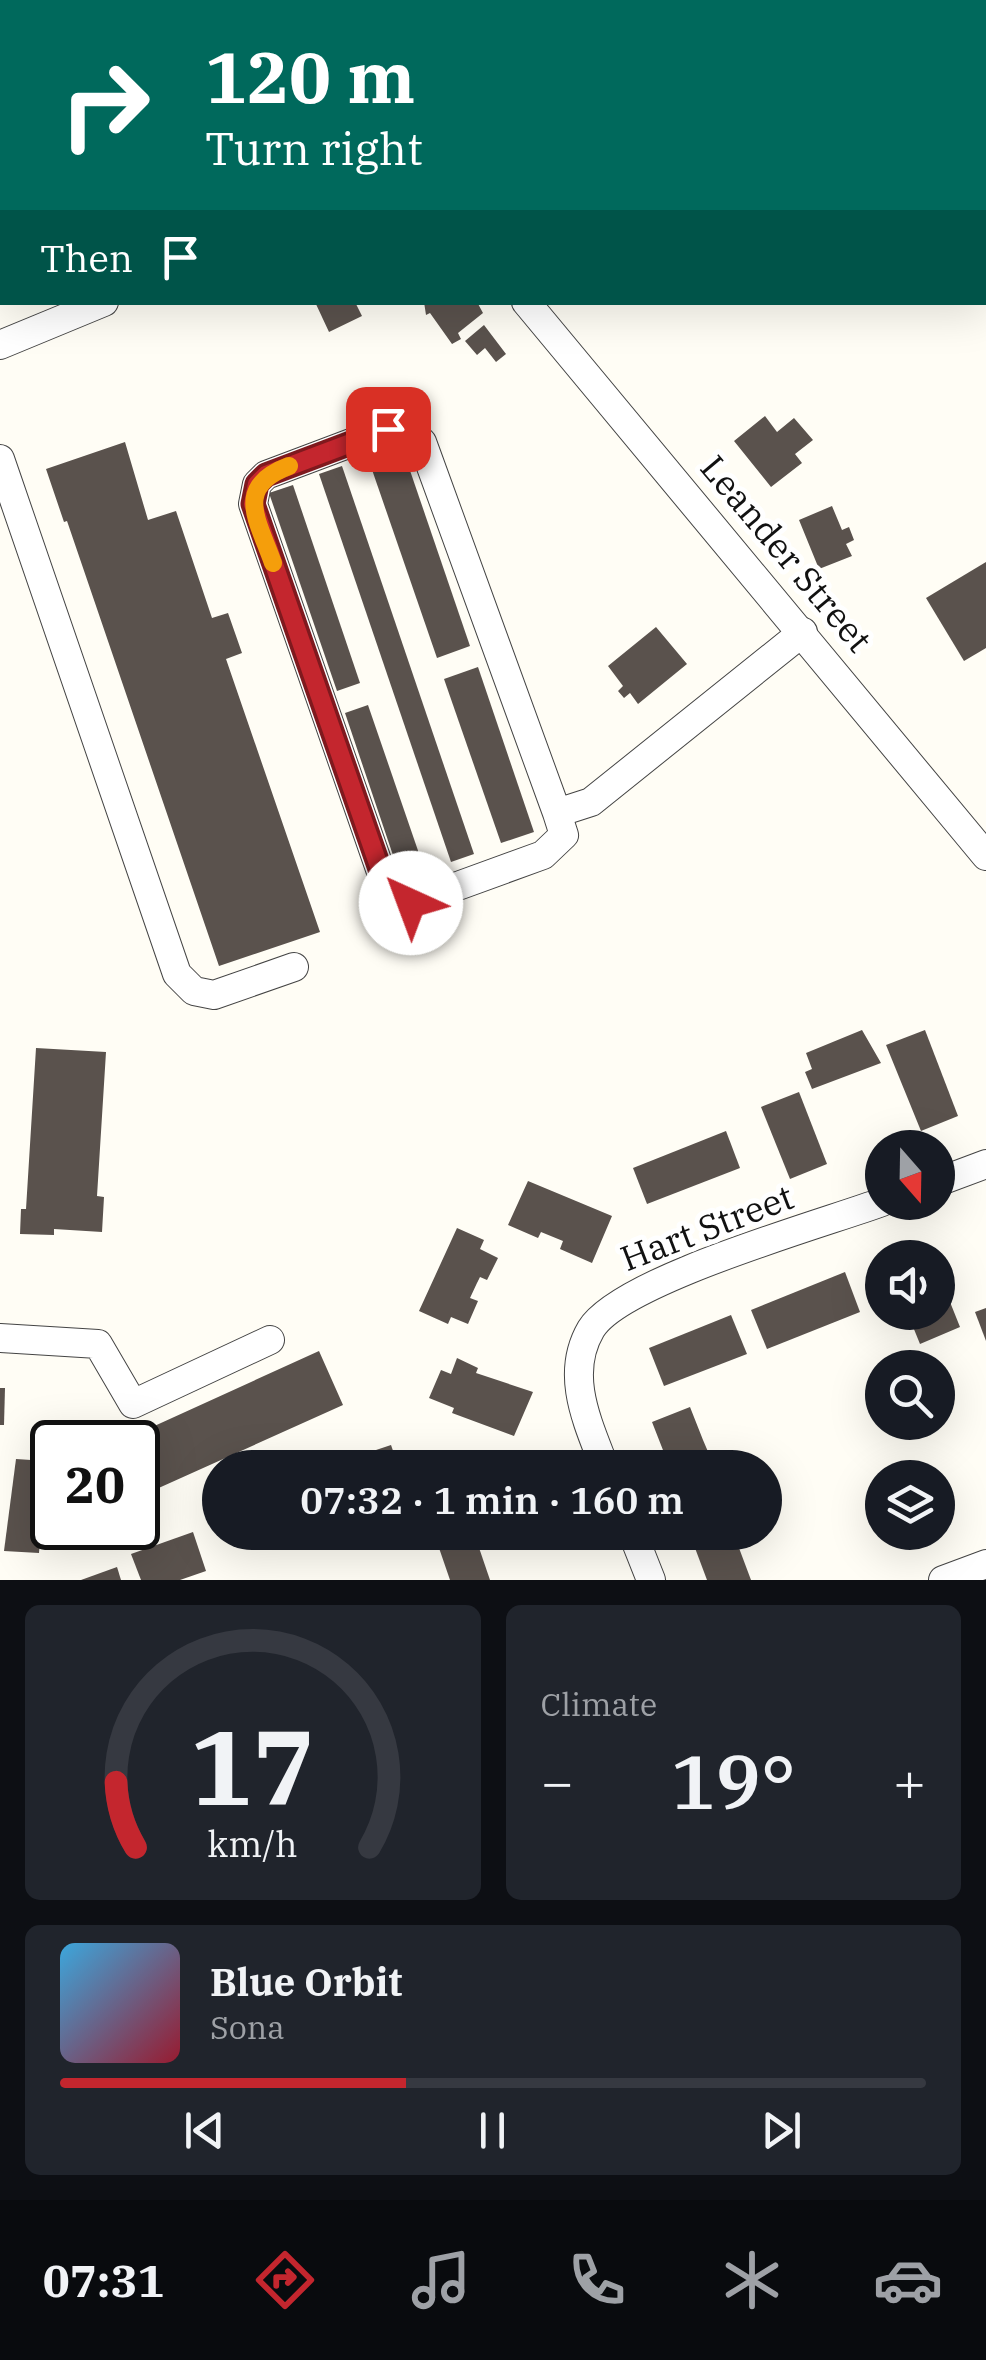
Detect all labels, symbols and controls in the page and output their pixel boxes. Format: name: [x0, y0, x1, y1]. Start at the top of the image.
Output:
text: 120 m: [205, 31, 415, 122]
icon: right: [40, 40, 170, 170]
text: Turn right: [205, 119, 423, 177]
icon: arrive: [153, 230, 208, 285]
text: Then: [40, 233, 133, 282]
pin: [346, 387, 431, 472]
icon: arrive: [361, 402, 416, 457]
street label: Leander Street: [691, 445, 883, 661]
position arrow: [359, 851, 463, 955]
north arrow: [865, 1130, 955, 1220]
map controls: [865, 1130, 955, 1550]
street label: Hart Street: [614, 1173, 800, 1281]
button: sound: [865, 1240, 955, 1330]
button: search: [865, 1350, 955, 1440]
speed limit sign: 20: [30, 1420, 160, 1550]
button: layers: [865, 1460, 955, 1550]
text: 07:32 · 1 min · 160 m: [300, 1475, 684, 1524]
text: Climate: [541, 1683, 657, 1725]
text: 17: [190, 1698, 315, 1834]
text: 19°: [671, 1732, 796, 1830]
text: −: [541, 1746, 574, 1817]
text: +: [893, 1746, 926, 1817]
text: km/h: [208, 1820, 298, 1867]
text: Blue Orbit: [210, 1957, 402, 2006]
text: Sona: [210, 2006, 285, 2048]
icon: previous: [177, 2103, 232, 2158]
icon: pause: [465, 2103, 520, 2158]
icon: next: [754, 2103, 809, 2158]
icon: directions: [250, 2245, 320, 2315]
icon: music: [406, 2245, 476, 2315]
icon: phone: [562, 2245, 632, 2315]
icon: climate: [717, 2245, 787, 2315]
icon: car: [873, 2245, 943, 2315]
text: 07:31: [43, 2251, 165, 2309]

